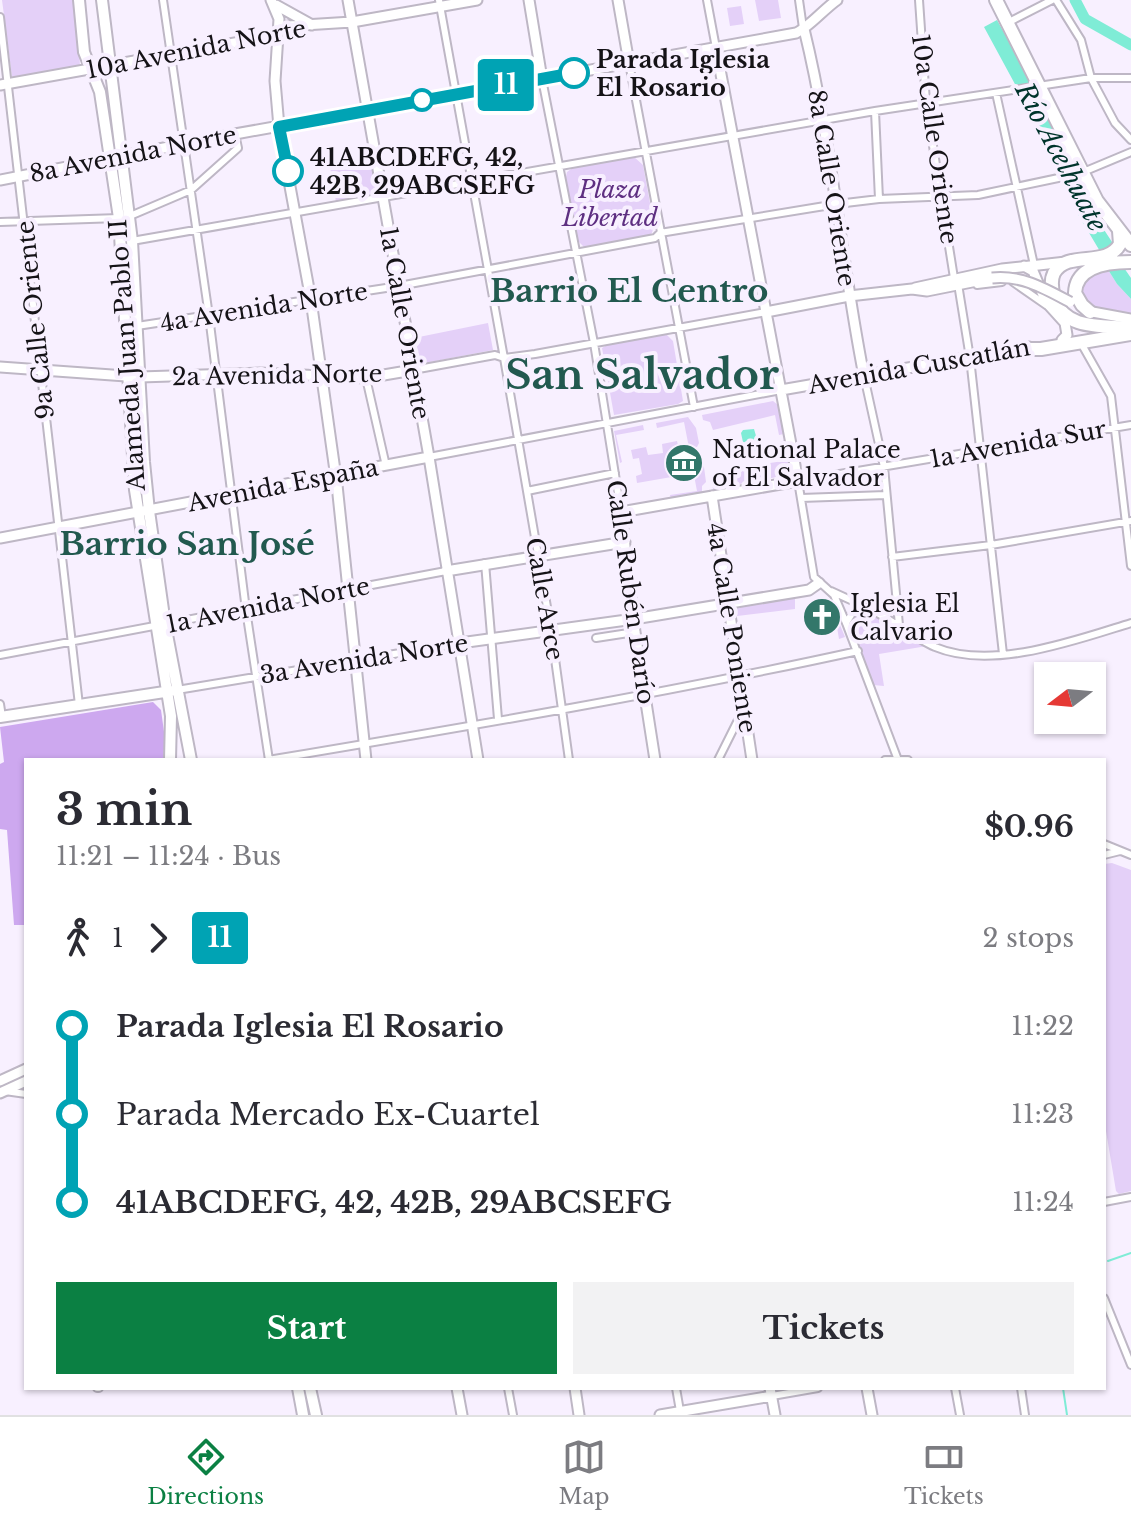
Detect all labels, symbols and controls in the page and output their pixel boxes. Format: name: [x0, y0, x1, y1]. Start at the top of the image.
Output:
street label: 10a Avenida Norte: [84, 13, 308, 85]
street label: 10a Calle Oriente: [906, 32, 964, 246]
place label: Parada Iglesia El Rosario: [596, 45, 770, 102]
marker: Parada Iglesia El Rosario: [559, 58, 589, 88]
line badge: 11: [470, 59, 542, 111]
text: 11: [494, 67, 518, 102]
water label: Río Acelhuate: [1008, 76, 1114, 237]
street label: 8a Calle Oriente: [802, 88, 862, 288]
unlabelled marker: [411, 89, 433, 111]
street label: 8a Avenida Norte: [27, 120, 239, 188]
place label: 41ABCDEFG, 42, 42B, 29ABCSEFG: [310, 143, 535, 200]
marker: 41ABCDEFG, 42, 42B, 29ABCSEFG: [273, 156, 303, 186]
park label: Plaza Libertad: [561, 175, 659, 232]
street label: Alameda Juan Pablo II: [103, 218, 151, 493]
street label: 9a Calle Oriente: [10, 219, 60, 421]
street label: 1a Calle Oriente: [374, 225, 436, 421]
district label: Barrio El Centro: [490, 271, 768, 311]
street label: 4a Avenida Norte: [158, 276, 370, 338]
street label: Avenida Cuscatlán: [805, 332, 1032, 400]
district label: San Salvador: [505, 350, 779, 400]
street label: 2a Avenida Norte: [172, 359, 382, 391]
street label: 1a Avenida Sur: [928, 414, 1109, 474]
place label: National Palace of El Salvador: [712, 435, 901, 492]
museum icon: National Palace of El Salvador: [663, 442, 705, 484]
street label: Avenida España: [184, 452, 381, 518]
street label: Calle Rubén Darío: [601, 478, 661, 706]
street label: 4a Calle Poniente: [701, 521, 763, 735]
district label: Barrio San José: [59, 524, 315, 564]
street label: Calle Arce: [520, 535, 570, 663]
street label: 1a Avenida Norte: [164, 571, 372, 639]
place label: Iglesia El Calvario: [850, 589, 960, 646]
church icon: Iglesia El Calvario: [801, 596, 843, 638]
street label: 3a Avenida Norte: [258, 628, 470, 690]
north arrow: [1034, 662, 1106, 734]
map controls: [1034, 662, 1106, 734]
text: 3 min: [56, 782, 192, 837]
text: $0.96: [984, 808, 1074, 845]
text: 11:21 – 11:24 · Bus: [56, 840, 281, 872]
icon: walk: [56, 916, 100, 960]
icon: forward: [136, 916, 180, 960]
text: 11: [208, 920, 232, 955]
text: 1: [112, 922, 124, 954]
text: 2 stops: [982, 922, 1074, 954]
text: Parada Iglesia El Rosario: [116, 1008, 504, 1045]
text: 11:22: [1011, 1010, 1074, 1042]
text: Parada Mercado Ex-Cuartel: [116, 1096, 540, 1133]
text: 11:23: [1011, 1098, 1074, 1130]
text: 41ABCDEFG, 42, 42B, 29ABCSEFG: [116, 1184, 671, 1221]
text: 11:24: [1012, 1186, 1074, 1218]
button: Start: [56, 1282, 557, 1374]
button: Tickets: [573, 1282, 1074, 1374]
tab: Directions: [147, 1435, 264, 1510]
tab: Map: [558, 1435, 610, 1510]
tab: Tickets: [904, 1435, 984, 1510]

